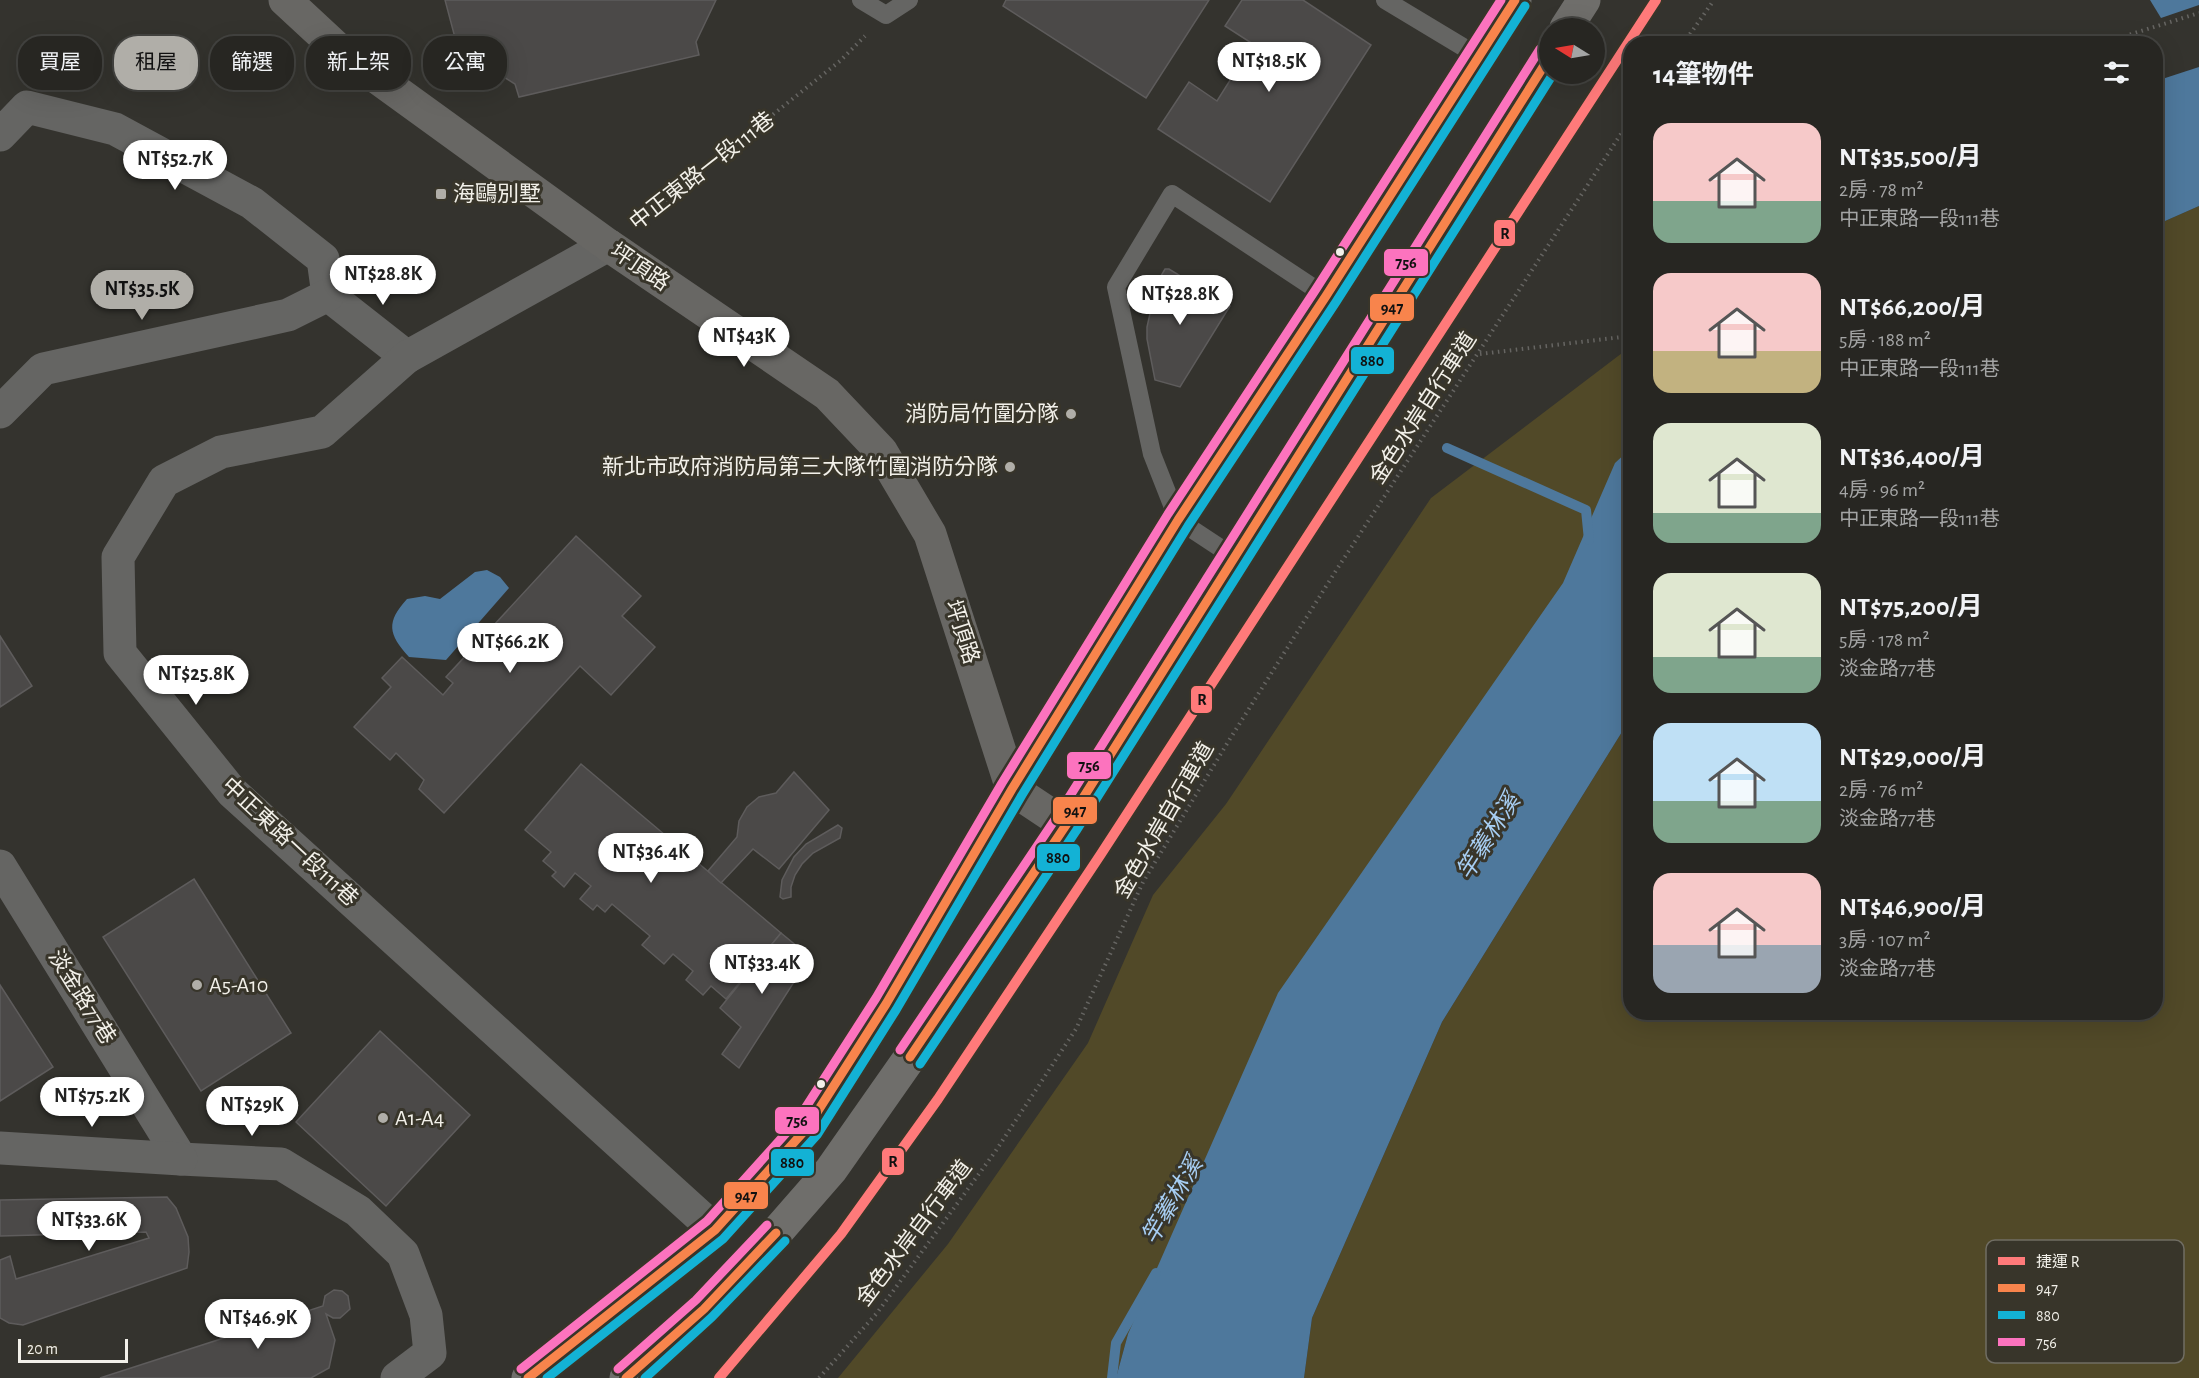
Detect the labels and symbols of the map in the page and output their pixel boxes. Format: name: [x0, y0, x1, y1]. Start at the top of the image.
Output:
north arrow: [1539, 18, 1605, 84]
pin: NT$18.5K: [1207, 42, 1331, 93]
street label: 中正東路一段111巷: [625, 107, 778, 234]
pin: NT$52.7K: [113, 140, 237, 191]
place label: 海鷗別墅: [453, 182, 541, 205]
marker: 海鷗別墅: [434, 187, 448, 201]
line badge: R: [1493, 219, 1516, 247]
text: R: [1500, 226, 1510, 242]
street label: 坪頂路: [606, 239, 674, 295]
unlabelled marker: [1334, 246, 1346, 258]
line badge: 756: [1383, 248, 1429, 277]
pin: NT$28.8K: [321, 255, 445, 306]
text: 756: [1395, 255, 1417, 271]
pin: NT$35.5K: [80, 270, 204, 321]
pin: NT$28.8K: [1118, 275, 1242, 326]
line badge: 947: [1369, 293, 1415, 322]
text: 947: [1381, 300, 1403, 316]
pin: NT$43K: [695, 317, 793, 368]
street label: 金色水岸自行車道: [1365, 328, 1480, 488]
line badge: 880: [1350, 346, 1395, 375]
text: 880: [1360, 353, 1384, 369]
place label: 消防局竹圍分隊: [905, 402, 1059, 425]
marker: 消防局竹圍分隊: [1064, 407, 1078, 421]
place label: 新北市政府消防局第三大隊竹圍消防分隊: [602, 455, 998, 478]
marker: 新北市政府消防局第三大隊竹圍消防分隊: [1003, 460, 1017, 474]
street label: 坪頂路: [941, 597, 984, 667]
pin: NT$66.2K: [448, 623, 572, 674]
pin: NT$25.8K: [134, 655, 258, 706]
line badge: R: [1190, 685, 1213, 714]
text: R: [1197, 692, 1207, 708]
street label: 金色水岸自行車道: [1110, 738, 1218, 902]
line badge: 756: [1066, 751, 1112, 780]
text: 756: [1078, 758, 1100, 774]
street label: 中正東路一段111巷: [218, 773, 363, 910]
water label: 竿蓁林溪: [1452, 786, 1526, 884]
line badge: 947: [1052, 796, 1098, 825]
text: 947: [1064, 803, 1086, 819]
pin: NT$36.4K: [589, 833, 713, 884]
line badge: 880: [1036, 843, 1081, 872]
text: 880: [1046, 850, 1070, 866]
pin: NT$33.4K: [700, 944, 824, 995]
street label: 淡金路77巷: [44, 946, 120, 1048]
place label: A5-A10: [209, 974, 268, 996]
marker: A5-A10: [190, 978, 204, 992]
pin: NT$75.2K: [30, 1077, 154, 1128]
unlabelled marker: [815, 1078, 827, 1090]
pin: NT$29K: [203, 1086, 301, 1137]
line badge: 756: [774, 1106, 820, 1135]
place label: A1-A4: [395, 1107, 444, 1129]
marker: A1-A4: [376, 1111, 390, 1125]
text: 756: [786, 1113, 808, 1129]
line badge: R: [881, 1147, 905, 1176]
line badge: 880: [770, 1148, 815, 1177]
water label: 竿蓁林溪: [1137, 1150, 1209, 1249]
text: R: [888, 1154, 898, 1170]
text: 880: [780, 1155, 804, 1171]
street label: 金色水岸自行車道: [851, 1155, 976, 1310]
line badge: 947: [723, 1181, 769, 1210]
text: 947: [735, 1188, 757, 1204]
pin: NT$33.6K: [27, 1201, 151, 1252]
legend: [1986, 1240, 2184, 1363]
text: 捷運 R: [2036, 1253, 2080, 1270]
text: 947: [2036, 1281, 2058, 1297]
pin: NT$46.9K: [196, 1299, 320, 1350]
text: 880: [2036, 1308, 2060, 1324]
text: 756: [2036, 1335, 2057, 1351]
scale bar: [18, 1336, 128, 1364]

